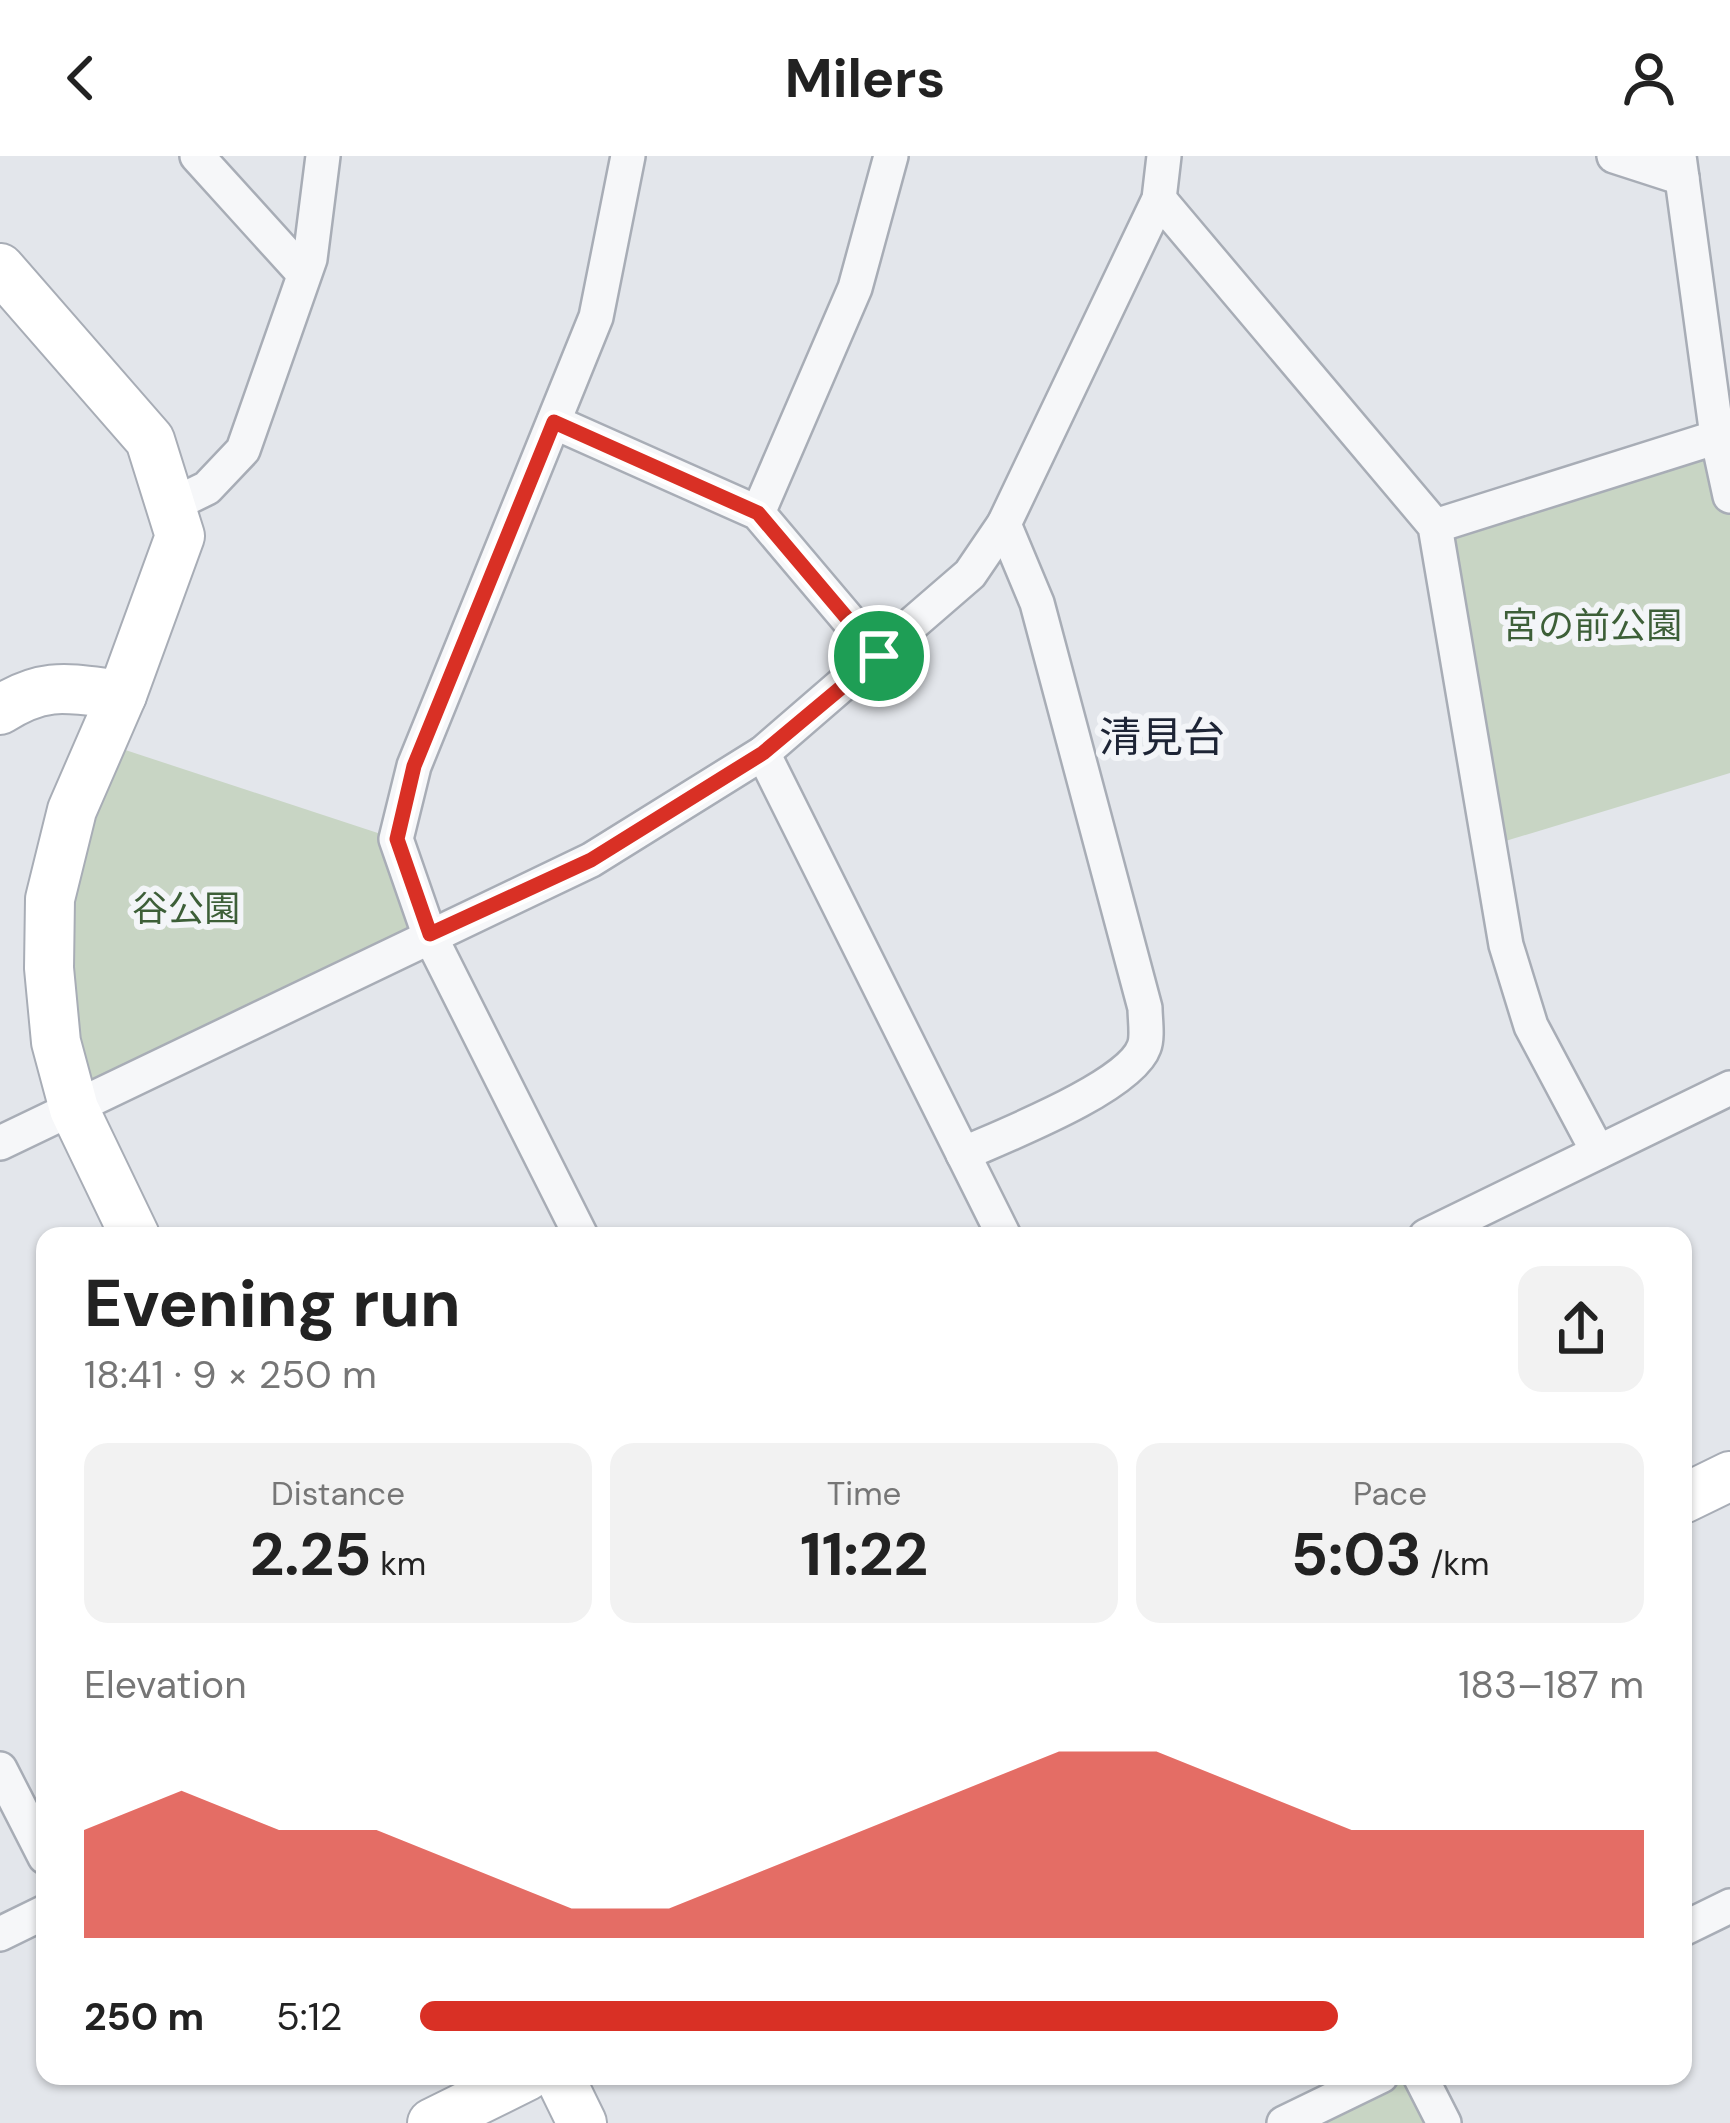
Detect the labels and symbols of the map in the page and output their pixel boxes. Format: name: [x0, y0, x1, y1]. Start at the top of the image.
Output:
park label: 宮の前公園: [1502, 602, 1682, 649]
pin: [828, 605, 930, 707]
district label: 清見台: [1099, 710, 1225, 765]
park label: 谷公園: [132, 885, 240, 932]

